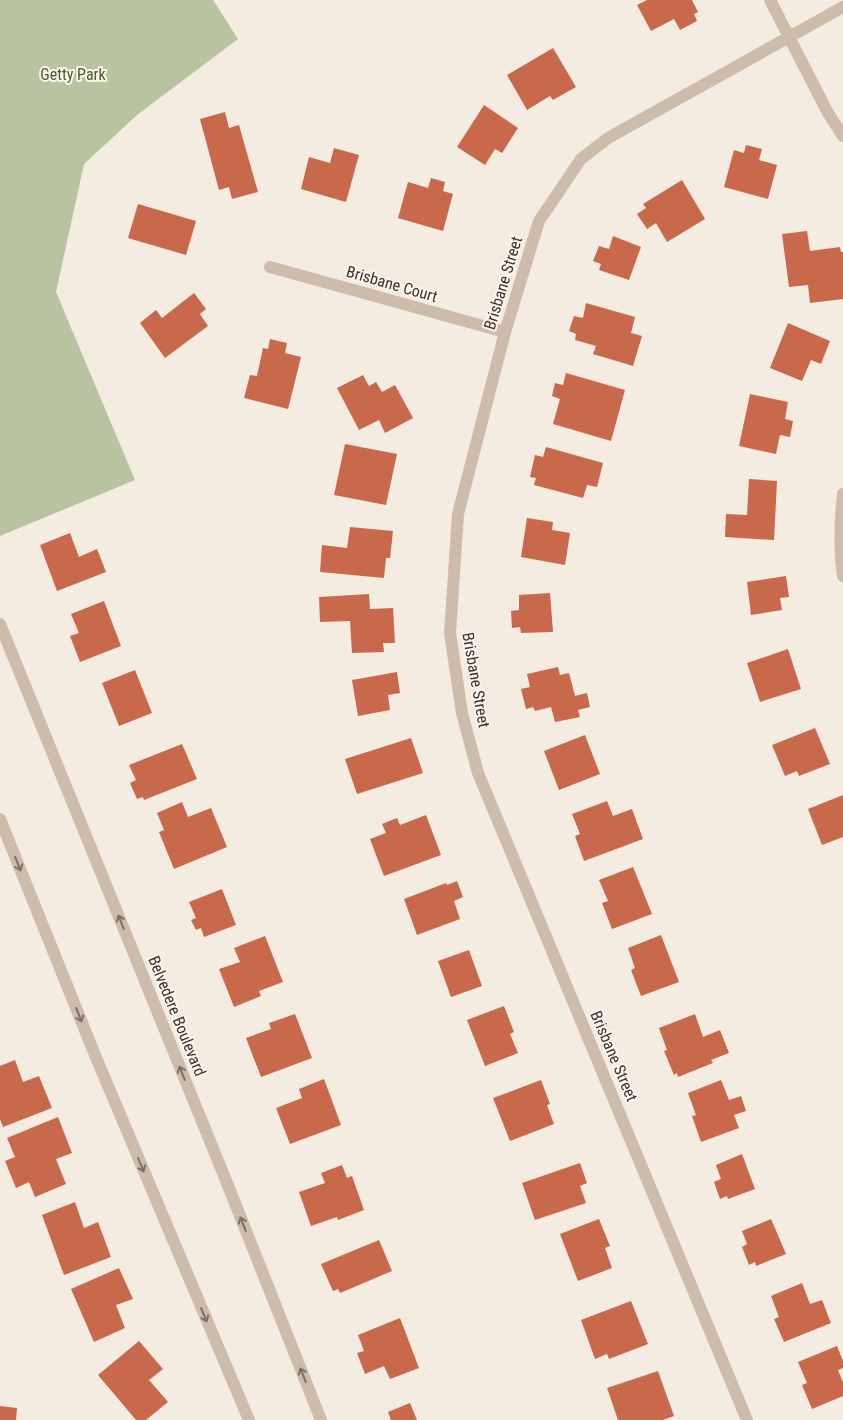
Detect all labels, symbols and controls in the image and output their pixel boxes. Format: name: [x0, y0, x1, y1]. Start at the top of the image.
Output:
park label: Getty Park: [40, 65, 106, 84]
street label: Brisbane Street: [480, 234, 526, 332]
street label: Brisbane Court: [344, 262, 440, 306]
street label: Brisbane Street: [458, 631, 494, 729]
one-way arrow: [14, 856, 23, 871]
one-way arrow: [116, 915, 125, 930]
street label: Belvedere Boulevard: [144, 953, 210, 1079]
one-way arrow: [74, 1007, 84, 1022]
street label: Brisbane Street: [586, 1008, 642, 1104]
one-way arrow: [177, 1066, 187, 1081]
one-way arrow: [137, 1157, 146, 1172]
one-way arrow: [238, 1216, 247, 1232]
one-way arrow: [199, 1307, 209, 1322]
one-way arrow: [298, 1368, 307, 1383]

